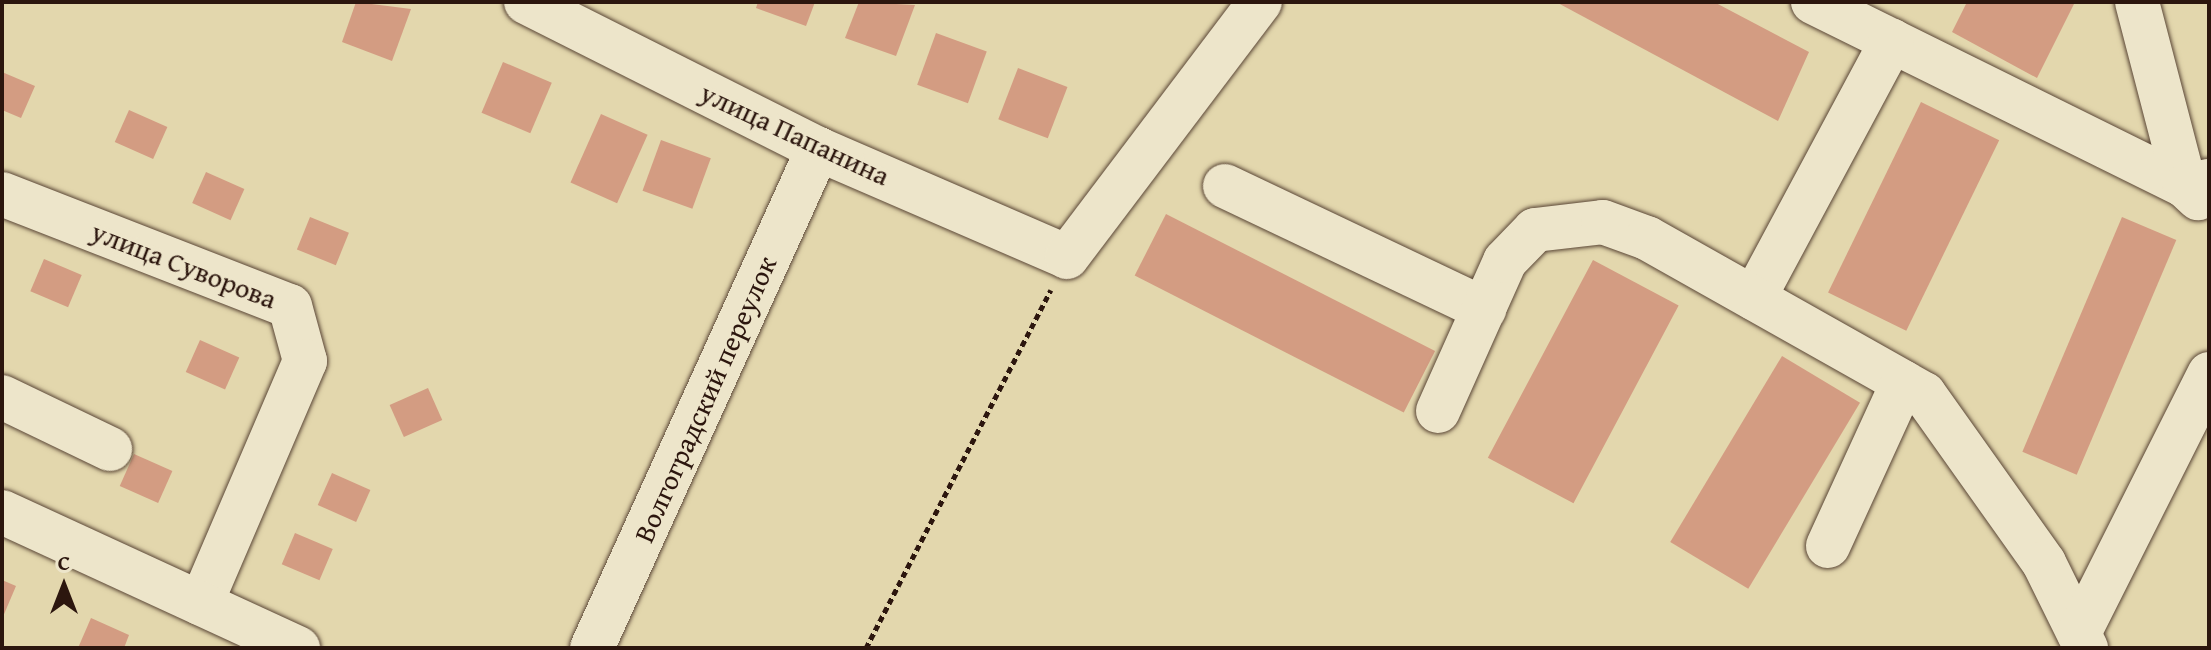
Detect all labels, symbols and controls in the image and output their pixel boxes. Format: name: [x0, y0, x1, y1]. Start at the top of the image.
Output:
street label: улица Папанина: [695, 76, 895, 192]
street label: улица Суворова: [87, 214, 281, 316]
street label: Волгоградский переулок: [627, 251, 783, 547]
north arrow: [24, 546, 104, 626]
text: С: [58, 546, 70, 578]

